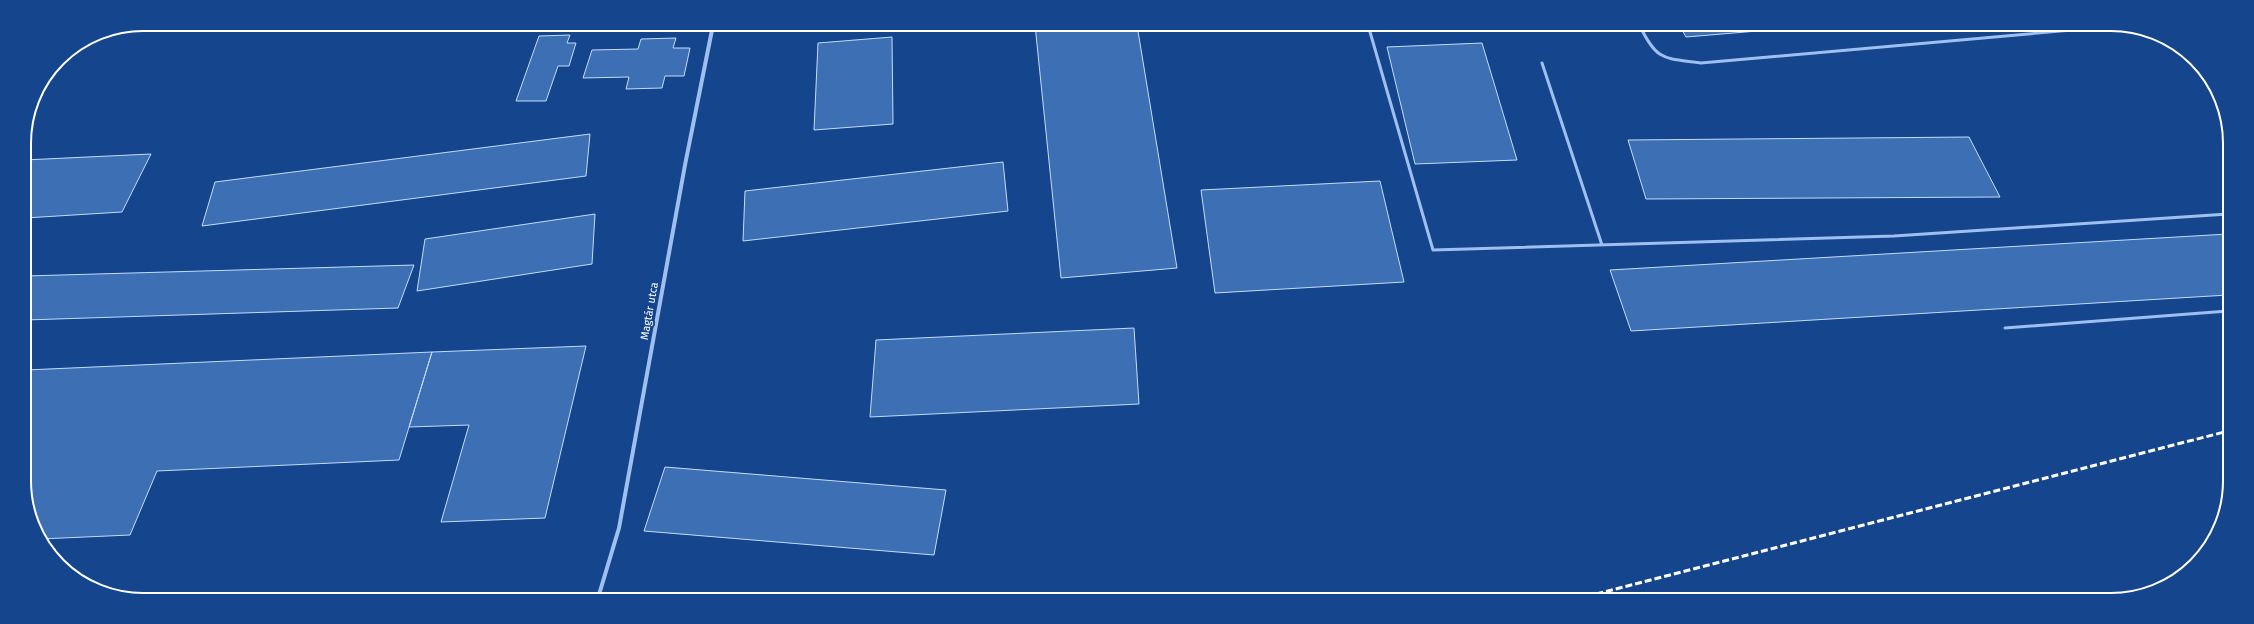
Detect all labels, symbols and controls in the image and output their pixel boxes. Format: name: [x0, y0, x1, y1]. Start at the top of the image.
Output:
street label: Magtár utca: [638, 281, 661, 341]

